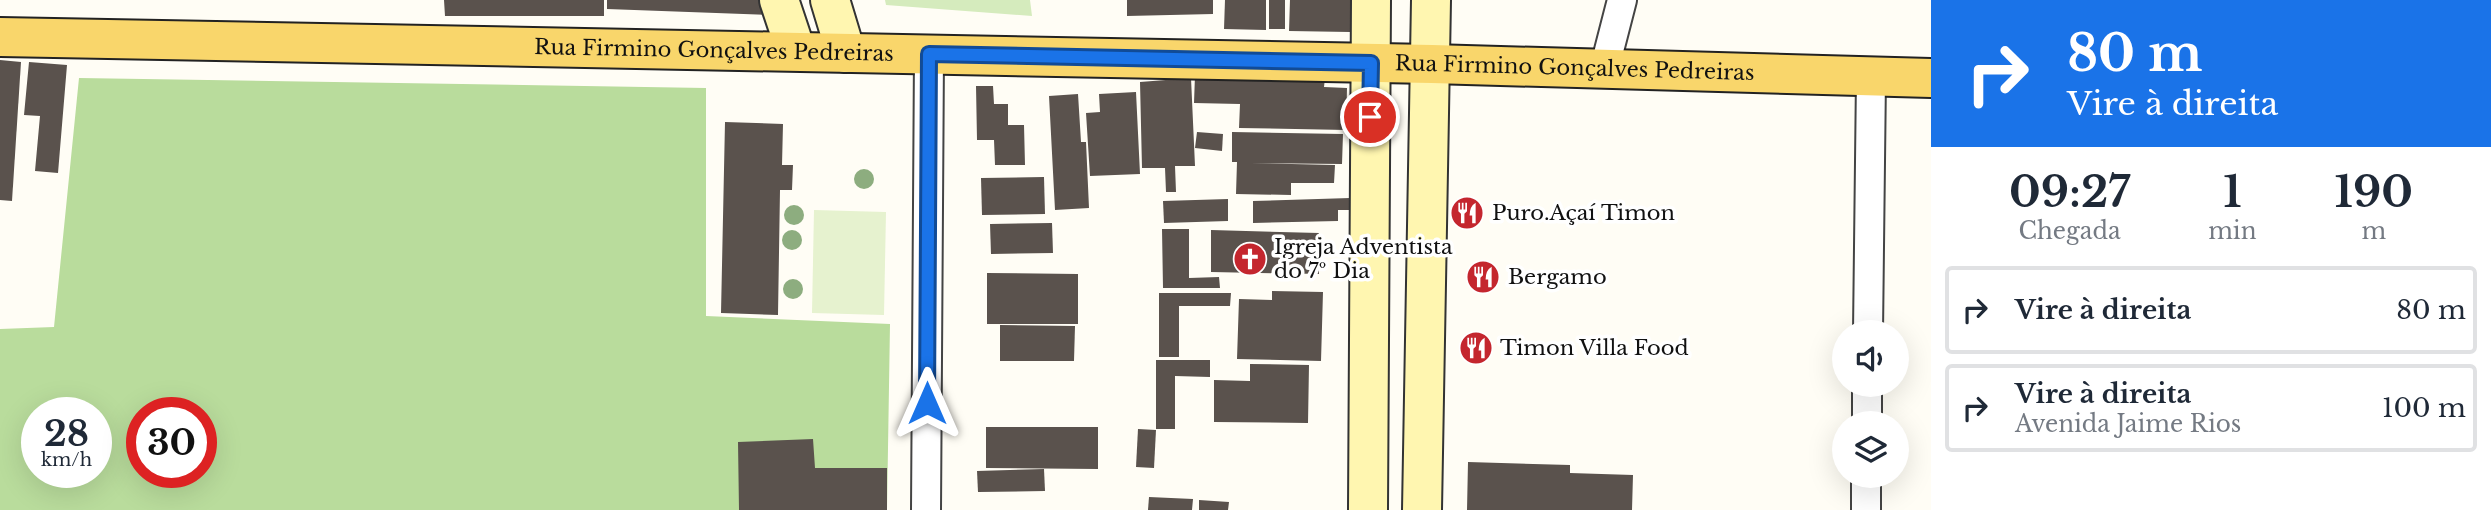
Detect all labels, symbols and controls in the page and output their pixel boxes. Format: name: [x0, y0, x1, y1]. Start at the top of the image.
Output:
text: 80 m: [2067, 23, 2202, 84]
icon: right: [1952, 28, 2043, 119]
street label: Rua Firmino Gonçalves Pedreiras: [534, 34, 894, 67]
street label: Rua Firmino Gonçalves Pedreiras: [1395, 50, 1755, 86]
text: Vire à direita: [2067, 84, 2278, 124]
pin: [1340, 87, 1400, 147]
icon: arrive: [1351, 98, 1389, 136]
text: 09:27: [2009, 166, 2130, 218]
text: 1: [2223, 166, 2241, 218]
text: 190: [2335, 166, 2413, 218]
restaurant icon: Puro.Açaí Timon: [1448, 194, 1486, 232]
place label: Puro.Açaí Timon: [1492, 200, 1675, 226]
text: Chegada: [2018, 217, 2121, 245]
text: min: [2208, 217, 2257, 245]
text: m: [2361, 217, 2386, 245]
place label: Igreja Adventista do 7º Dia: [1274, 234, 1453, 284]
church icon: Igreja Adventista do 7º Dia: [1231, 240, 1269, 278]
restaurant icon: Bergamo: [1464, 258, 1502, 296]
place label: Bergamo: [1508, 264, 1607, 290]
icon: right: [1956, 291, 1994, 329]
text: Vire à direita: [2015, 294, 2191, 326]
text: 80 m: [2396, 294, 2466, 326]
map controls: [1832, 320, 1909, 488]
button: sound: [1832, 320, 1909, 397]
restaurant icon: Timon Villa Food: [1457, 329, 1495, 367]
place label: Timon Villa Food: [1500, 335, 1689, 361]
position arrow: [890, 366, 964, 440]
text: Vire à direita: [2015, 378, 2191, 410]
icon: right: [1956, 389, 1994, 427]
text: 100 m: [2382, 392, 2466, 424]
speed limit sign: 30: [126, 397, 217, 488]
text: Avenida Jaime Rios: [2015, 410, 2241, 438]
button: layers: [1832, 411, 1909, 488]
text: 28: [44, 412, 89, 455]
text: km/h: [41, 449, 92, 471]

